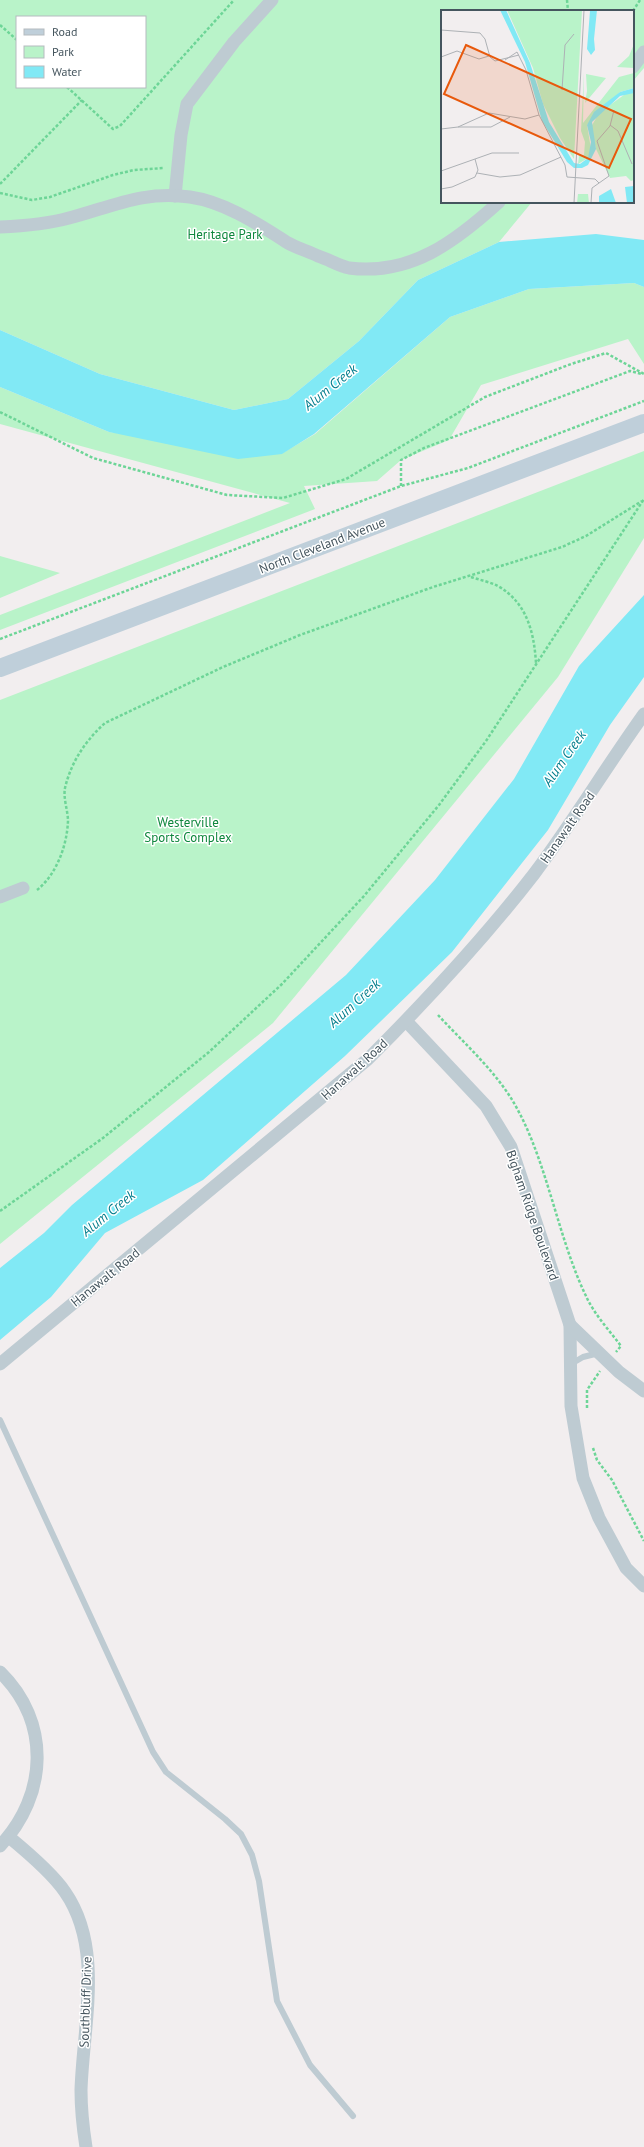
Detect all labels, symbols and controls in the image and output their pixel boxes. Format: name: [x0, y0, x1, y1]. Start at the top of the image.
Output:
inset map: [441, 10, 634, 203]
legend: [16, 16, 146, 88]
text: Road: [52, 24, 77, 39]
text: Park: [52, 44, 74, 59]
text: Water: [52, 64, 82, 79]
park label: Heritage Park: [187, 226, 263, 243]
water label: Alum Creek: [299, 359, 361, 415]
street label: North Cleveland Avenue: [257, 514, 388, 577]
water label: Alum Creek: [538, 726, 590, 790]
street label: Hanawalt Road: [536, 788, 598, 867]
park label: Westerville Sports Complex: [144, 814, 232, 846]
water label: Alum Creek: [323, 974, 384, 1032]
street label: Hanawalt Road: [317, 1035, 391, 1104]
street label: Bigham Ridge Boulevard: [502, 1148, 563, 1283]
water label: Alum Creek: [77, 1185, 139, 1241]
street label: Hanawalt Road: [67, 1244, 143, 1310]
street label: Southbluff Drive: [75, 1956, 96, 2048]

